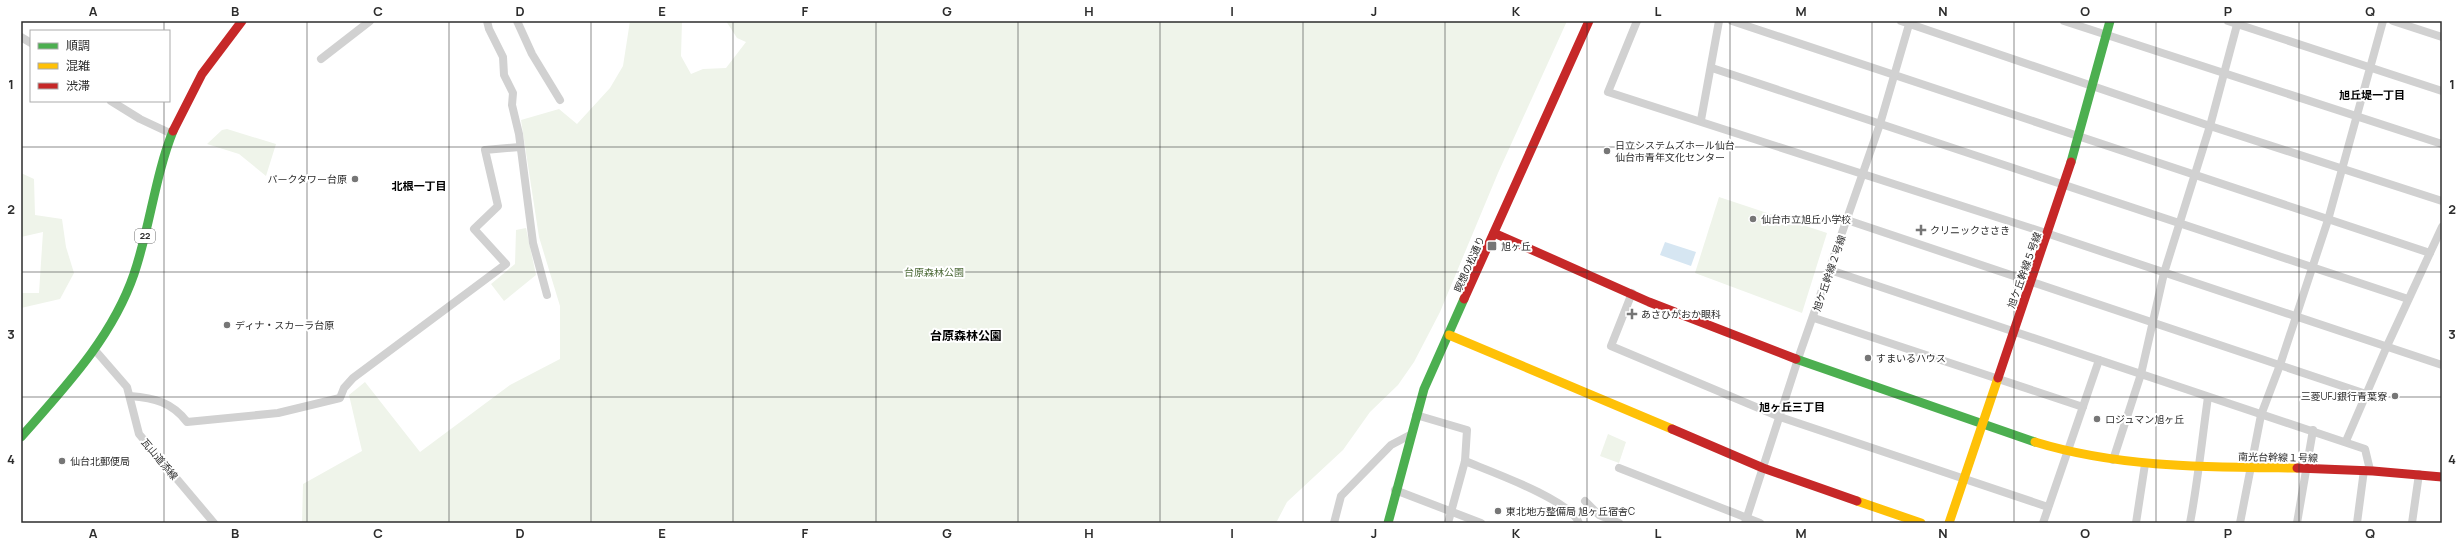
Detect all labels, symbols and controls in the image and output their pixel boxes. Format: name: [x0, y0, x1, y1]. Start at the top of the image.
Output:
text: A: [89, 2, 98, 20]
text: B: [231, 2, 239, 20]
text: C: [373, 2, 383, 20]
text: D: [515, 2, 525, 20]
text: E: [658, 2, 666, 20]
text: F: [802, 2, 809, 20]
text: G: [942, 2, 952, 20]
text: H: [1084, 2, 1094, 20]
text: I: [1230, 2, 1234, 20]
text: J: [1371, 2, 1377, 20]
text: K: [1512, 2, 1521, 20]
text: L: [1655, 2, 1662, 20]
text: M: [1795, 2, 1807, 20]
text: N: [1938, 2, 1948, 20]
text: O: [2080, 2, 2090, 20]
text: P: [2224, 2, 2232, 20]
text: Q: [2365, 2, 2375, 20]
legend: [30, 30, 170, 102]
text: 順調: [66, 37, 90, 54]
text: 混雑: [66, 57, 90, 74]
text: 1: [8, 75, 14, 93]
text: 1: [2449, 75, 2455, 93]
text: 渋滞: [66, 77, 90, 94]
district label: 旭丘堤一丁目: [2339, 87, 2405, 102]
place label: 日立システムズホール仙台 仙台市青年文化センター: [1615, 138, 1735, 164]
marker: 日立システムズホール仙台 仙台市青年文化センター: [1602, 146, 1612, 156]
place label: パークタワー台原: [267, 172, 347, 186]
marker: パークタワー台原: [350, 174, 360, 184]
district label: 北根一丁目: [392, 178, 447, 193]
text: 2: [7, 200, 15, 218]
text: 2: [2448, 200, 2456, 218]
place label: 仙台市立旭丘小学校: [1761, 212, 1851, 226]
marker: 仙台市立旭丘小学校: [1748, 214, 1758, 224]
place label: クリニックささき: [1930, 223, 2010, 237]
marker: クリニックささき: [1915, 224, 1927, 236]
road number: 22: [135, 229, 155, 243]
street label: 旭ケ丘幹線５号線: [2004, 230, 2044, 310]
street label: 旭ケ丘幹線２号線: [1809, 233, 1849, 313]
street label: 瞑想の松通り: [1450, 234, 1488, 294]
place label: 旭ヶ丘: [1501, 239, 1531, 253]
marker: 旭ヶ丘: [1486, 240, 1498, 252]
park label: 台原森林公園: [904, 265, 964, 279]
place label: あさひがおか眼科: [1641, 307, 1721, 321]
marker: あさひがおか眼科: [1626, 308, 1638, 320]
place label: ディナ・スカーラ台原: [235, 318, 334, 332]
marker: ディナ・スカーラ台原: [222, 320, 232, 330]
text: 3: [7, 325, 15, 343]
text: 3: [2448, 325, 2456, 343]
district label: 台原森林公園: [930, 327, 1002, 344]
place label: すまいるハウス: [1876, 351, 1946, 365]
marker: すまいるハウス: [1863, 353, 1873, 363]
place label: 三菱UFJ銀行青葉寮: [2300, 389, 2387, 403]
marker: 三菱UFJ銀行青葉寮: [2390, 391, 2400, 401]
district label: 旭ヶ丘三丁目: [1759, 399, 1825, 414]
place label: ロジュマン旭ヶ丘: [2105, 412, 2184, 426]
marker: ロジュマン旭ヶ丘: [2092, 414, 2102, 424]
street label: 瓦山道添線: [139, 435, 181, 483]
street label: 南光台幹線１号線: [2238, 449, 2318, 465]
text: 4: [7, 450, 15, 468]
text: 4: [2448, 450, 2456, 468]
place label: 仙台北郵便局: [70, 454, 130, 468]
marker: 仙台北郵便局: [57, 456, 67, 466]
place label: 東北地方整備局 旭ヶ丘宿舎C: [1506, 504, 1635, 518]
marker: 東北地方整備局 旭ヶ丘宿舎C: [1493, 506, 1503, 516]
text: A: [89, 524, 98, 542]
text: B: [231, 524, 239, 542]
text: C: [373, 524, 383, 542]
text: D: [515, 524, 525, 542]
text: E: [658, 524, 666, 542]
text: F: [802, 524, 809, 542]
text: G: [942, 524, 952, 542]
text: H: [1084, 524, 1094, 542]
text: I: [1230, 524, 1234, 542]
text: J: [1371, 524, 1377, 542]
text: K: [1512, 524, 1521, 542]
text: L: [1655, 524, 1662, 542]
text: M: [1795, 524, 1807, 542]
text: N: [1938, 524, 1948, 542]
text: O: [2080, 524, 2090, 542]
text: P: [2224, 524, 2232, 542]
text: Q: [2365, 524, 2375, 542]

